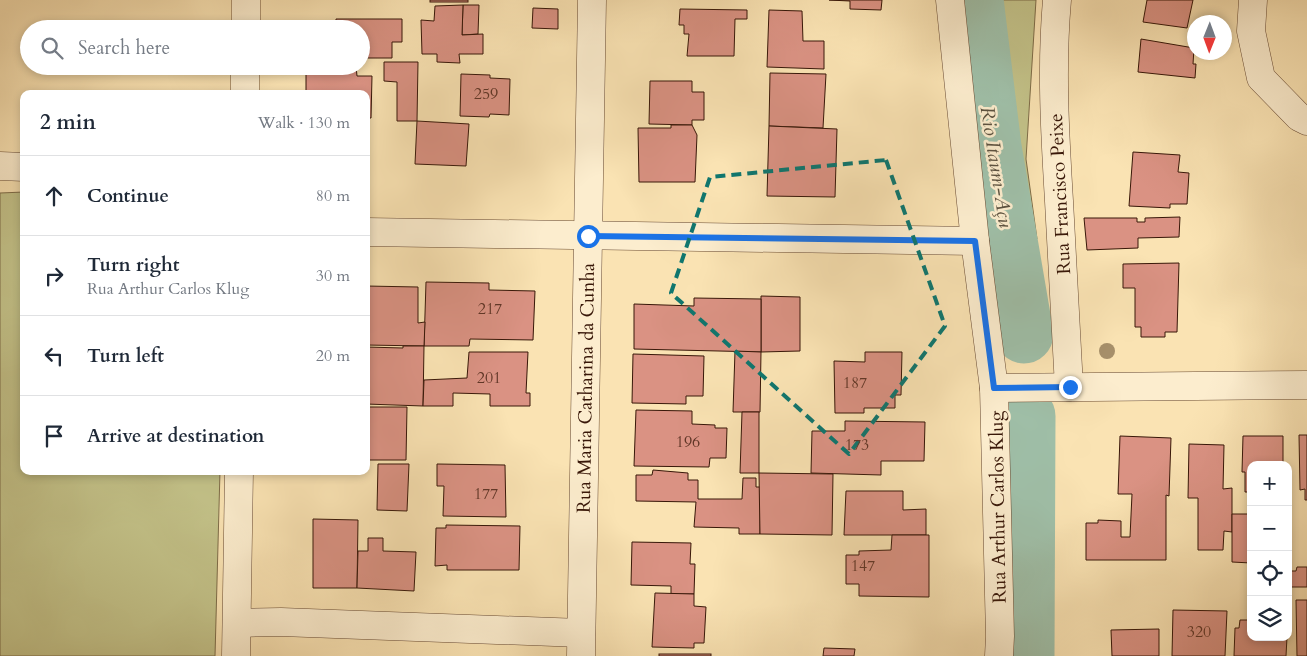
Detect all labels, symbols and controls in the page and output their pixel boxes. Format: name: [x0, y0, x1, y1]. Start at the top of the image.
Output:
north arrow: [1187, 15, 1232, 60]
search box: [20, 20, 370, 75]
icon: search: [38, 34, 66, 62]
text: Search here: [78, 35, 170, 61]
house number: 259: [474, 83, 498, 105]
water label: Rio Itaum-Açu: [974, 104, 1019, 230]
text: 2 min: [40, 108, 96, 137]
text: Walk · 130 m: [258, 112, 350, 134]
street label: Rua Francisco Peixe: [1043, 113, 1077, 275]
icon: ahead: [40, 182, 68, 210]
text: Continue: [87, 183, 169, 209]
text: 80 m: [316, 185, 350, 207]
route start: [577, 225, 600, 248]
text: Turn right: [87, 252, 179, 278]
icon: right: [40, 262, 68, 290]
street label: Rua Maria Catharina da Cunha: [571, 263, 601, 513]
text: 30 m: [316, 265, 350, 287]
text: Rua Arthur Carlos Klug: [87, 278, 249, 300]
house number: 217: [478, 298, 502, 320]
icon: left: [40, 342, 68, 370]
text: Turn left: [87, 343, 164, 369]
text: 20 m: [316, 345, 350, 367]
house number: 201: [477, 367, 501, 389]
house number: 187: [843, 372, 867, 394]
route end: [1059, 376, 1082, 399]
street label: Rua Arthur Carlos Klug: [983, 410, 1013, 603]
icon: arrive: [40, 422, 68, 450]
text: Arrive at destination: [87, 423, 264, 449]
house number: 196: [676, 431, 700, 453]
house number: 173: [845, 434, 869, 456]
map controls: [1247, 461, 1292, 641]
button: +: [1247, 461, 1292, 506]
house number: 177: [474, 483, 498, 505]
button: −: [1247, 506, 1292, 551]
button: locate: [1247, 551, 1292, 596]
house number: 147: [851, 555, 875, 577]
button: layers: [1247, 596, 1292, 641]
house number: 320: [1187, 621, 1211, 643]

